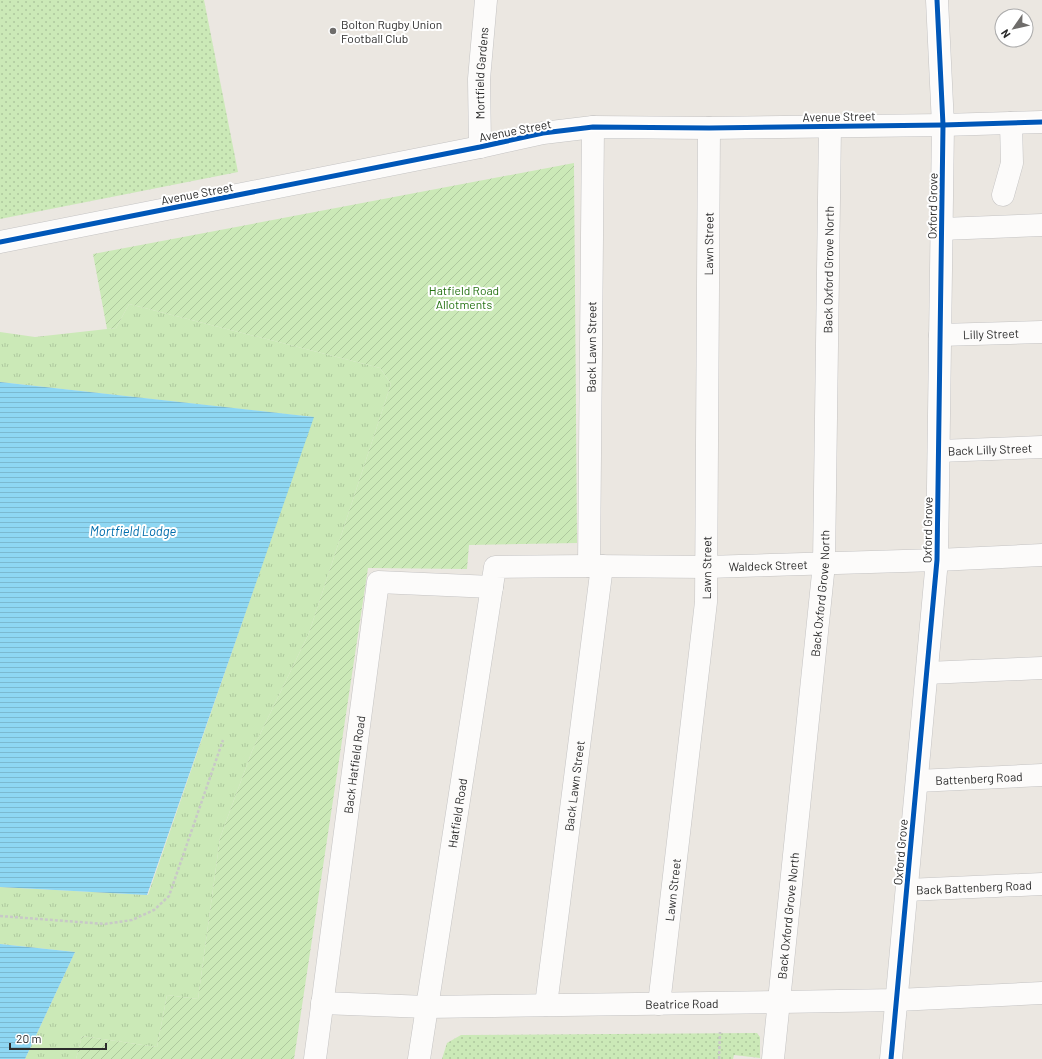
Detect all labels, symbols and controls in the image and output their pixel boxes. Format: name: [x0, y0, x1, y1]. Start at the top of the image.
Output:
north arrow: [994, 8, 1034, 48]
place label: Bolton Rugby Union Football Club: [341, 17, 442, 45]
marker: Bolton Rugby Union Football Club: [328, 26, 338, 36]
street label: Mortfield Gardens: [472, 26, 491, 119]
text: N: [998, 27, 1013, 41]
street label: Avenue Street: [802, 108, 876, 124]
street label: Avenue Street: [478, 116, 552, 144]
street label: Oxford Grove: [924, 173, 940, 239]
street label: Avenue Street: [160, 179, 234, 207]
street label: Back Oxford Grove North: [820, 206, 836, 333]
street label: Lawn Street: [701, 212, 715, 275]
park label: Hatfield Road Allotments: [429, 283, 499, 311]
street label: Back Lawn Street: [584, 301, 598, 393]
street label: Lilly Street: [963, 326, 1019, 341]
street label: Back Lilly Street: [948, 440, 1032, 458]
street label: Oxford Grove: [919, 497, 935, 563]
water label: Mortfield Lodge: [90, 523, 176, 539]
street label: Back Oxford Grove North: [807, 530, 831, 658]
street label: Lawn Street: [699, 536, 713, 599]
street label: Waldeck Street: [728, 557, 808, 573]
street label: Back Hatfield Road: [340, 715, 367, 814]
street label: Back Lawn Street: [561, 740, 587, 832]
street label: Battenberg Road: [935, 769, 1023, 787]
street label: Hatfield Road: [445, 777, 469, 849]
street label: Oxford Grove: [890, 818, 910, 886]
street label: Back Oxford Grove North: [774, 852, 801, 980]
street label: Lawn Street: [662, 858, 683, 922]
street label: Back Battenberg Road: [916, 877, 1032, 897]
street label: Beatrice Road: [645, 996, 719, 1011]
scale bar: [10, 1025, 106, 1051]
text: 20 m: [16, 1031, 42, 1045]

